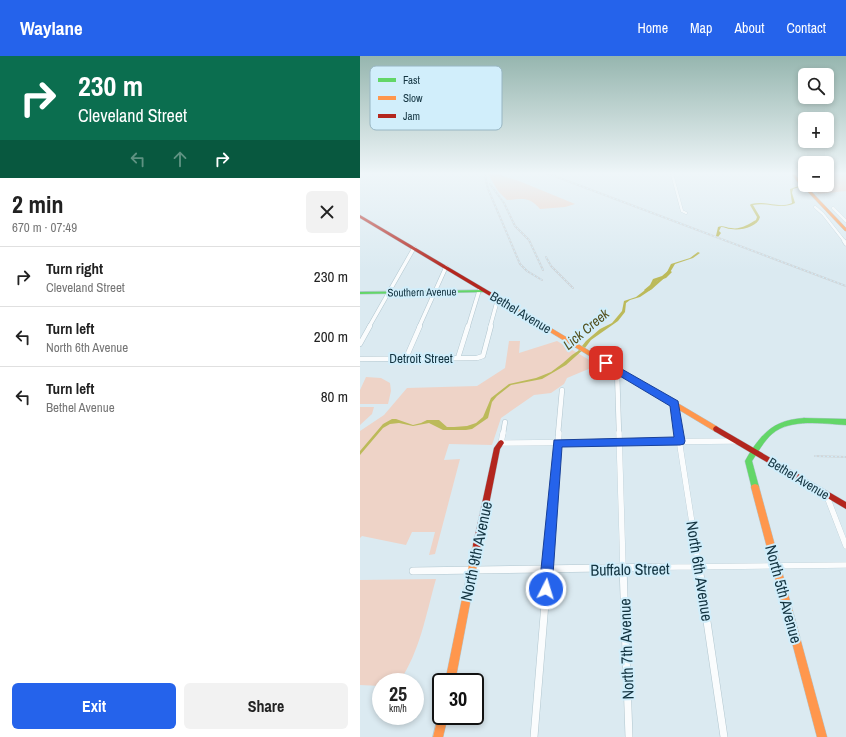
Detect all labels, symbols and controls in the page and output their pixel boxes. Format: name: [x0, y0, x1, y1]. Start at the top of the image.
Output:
text: Waylane: [20, 15, 83, 41]
text: Home: [637, 19, 668, 37]
text: Map: [690, 19, 712, 37]
text: About: [734, 19, 764, 37]
text: Contact: [786, 19, 826, 37]
legend: [370, 66, 502, 130]
text: 230 m: [78, 67, 143, 105]
map controls: [798, 68, 834, 192]
button: search: [798, 68, 834, 104]
icon: right: [12, 72, 64, 124]
text: Fast: [403, 73, 421, 87]
text: Slow: [403, 91, 423, 105]
text: Cleveland Street: [78, 103, 187, 128]
text: Jam: [403, 109, 420, 123]
button: +: [798, 112, 834, 148]
icon: left: [127, 148, 149, 170]
icon: ahead: [169, 148, 191, 170]
icon: right: [211, 148, 233, 170]
button: −: [798, 156, 834, 192]
text: 2 min: [12, 188, 63, 220]
button: close: [306, 191, 348, 233]
text: 670 m · 07:49: [12, 219, 77, 236]
text: Turn right: [46, 258, 103, 279]
icon: right: [12, 266, 34, 288]
text: 230 m: [314, 266, 348, 287]
text: Cleveland Street: [46, 279, 125, 296]
street label: Southern Avenue: [387, 284, 457, 300]
street label: Bethel Avenue: [487, 287, 555, 337]
water label: Lick Creek: [559, 304, 614, 354]
text: Turn left: [46, 318, 94, 339]
icon: left: [12, 326, 34, 348]
text: 200 m: [314, 326, 348, 347]
text: North 6th Avenue: [46, 339, 128, 356]
pin: [589, 346, 623, 380]
street label: Detroit Street: [389, 350, 453, 367]
icon: arrive: [595, 352, 617, 374]
text: Turn left: [46, 378, 94, 399]
icon: left: [12, 386, 34, 408]
text: 80 m: [321, 386, 348, 407]
text: Bethel Avenue: [46, 399, 115, 416]
street label: Bethel Avenue: [765, 453, 833, 503]
street label: North 9th Avenue: [455, 499, 497, 603]
street label: North 6th Avenue: [681, 519, 719, 623]
street label: North 5th Avenue: [760, 542, 808, 646]
street label: Buffalo Street: [590, 557, 670, 581]
position arrow: [525, 568, 567, 610]
street label: North 7th Avenue: [613, 598, 639, 700]
speed limit sign: 30: [432, 673, 484, 725]
text: 25: [389, 680, 407, 707]
button: Exit: [12, 683, 176, 729]
button: Share: [184, 683, 348, 729]
text: km/h: [389, 702, 407, 715]

